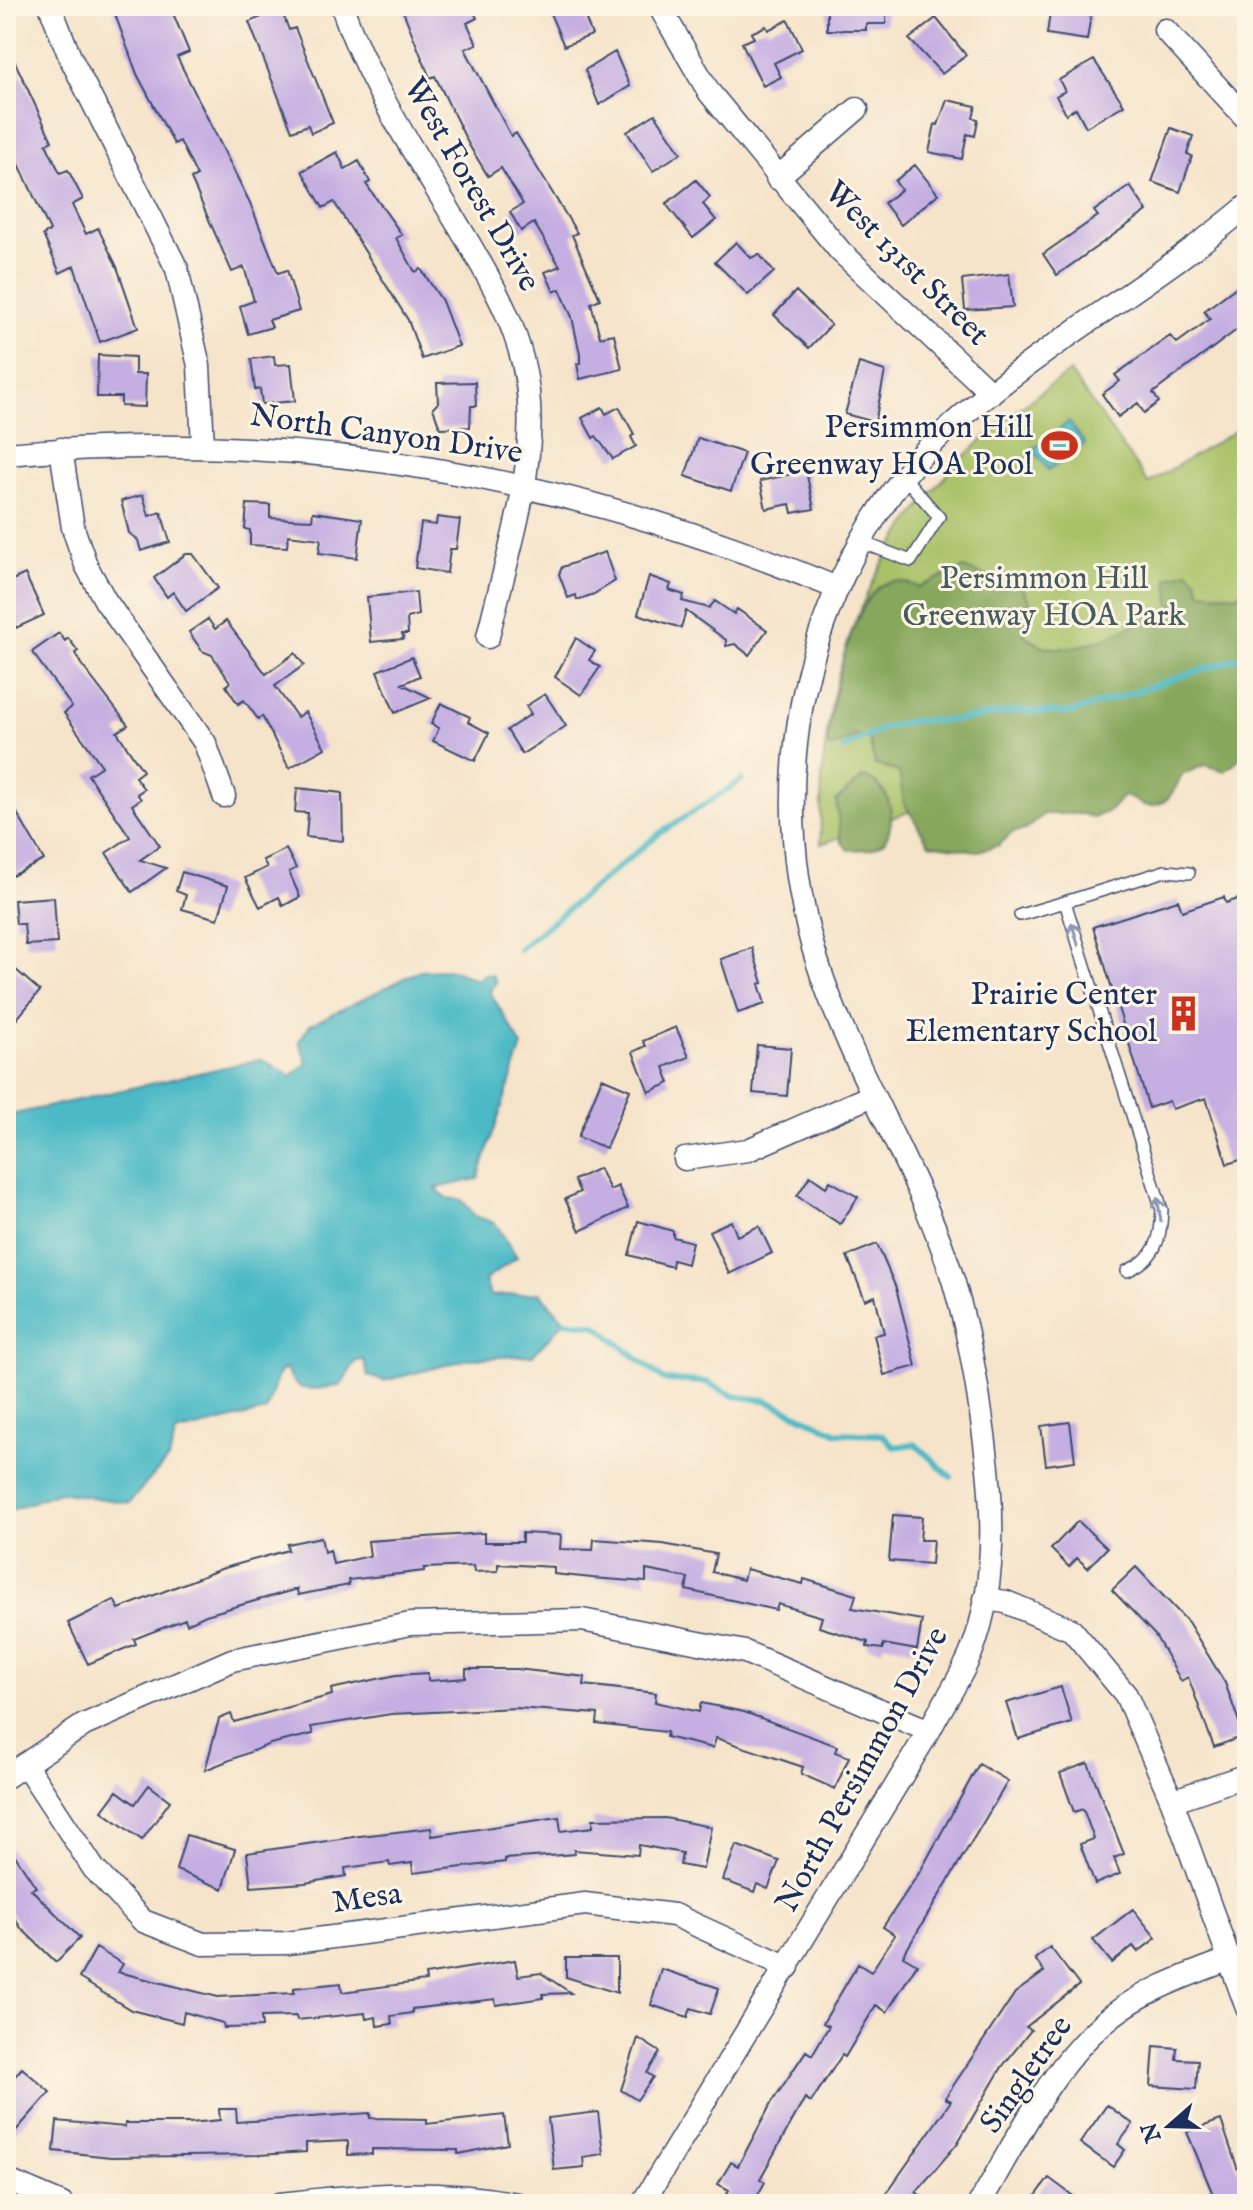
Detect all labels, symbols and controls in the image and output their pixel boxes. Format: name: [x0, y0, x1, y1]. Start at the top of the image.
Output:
street label: West Forest Drive: [393, 71, 549, 299]
street label: West 131st Street: [815, 173, 997, 355]
street label: North Canyon Drive: [247, 396, 525, 474]
place label: Persimmon Hill Greenway HOA Pool: [750, 408, 1033, 486]
sports icon: Persimmon Hill Greenway HOA Pool: [1040, 427, 1078, 465]
park label: Persimmon Hill Greenway HOA Park: [903, 559, 1186, 637]
one-way arrow: [1067, 921, 1082, 947]
place label: Prairie Center Elementary School: [906, 975, 1157, 1053]
building icon: Prairie Center Elementary School: [1164, 994, 1202, 1032]
one-way arrow: [1151, 1197, 1166, 1222]
street label: North Persimmon Drive: [767, 1620, 959, 1920]
street label: Mesa: [330, 1874, 404, 1924]
street label: Singletree: [972, 2008, 1082, 2142]
north arrow: [1129, 2086, 1209, 2166]
text: N: [1136, 2118, 1169, 2147]

